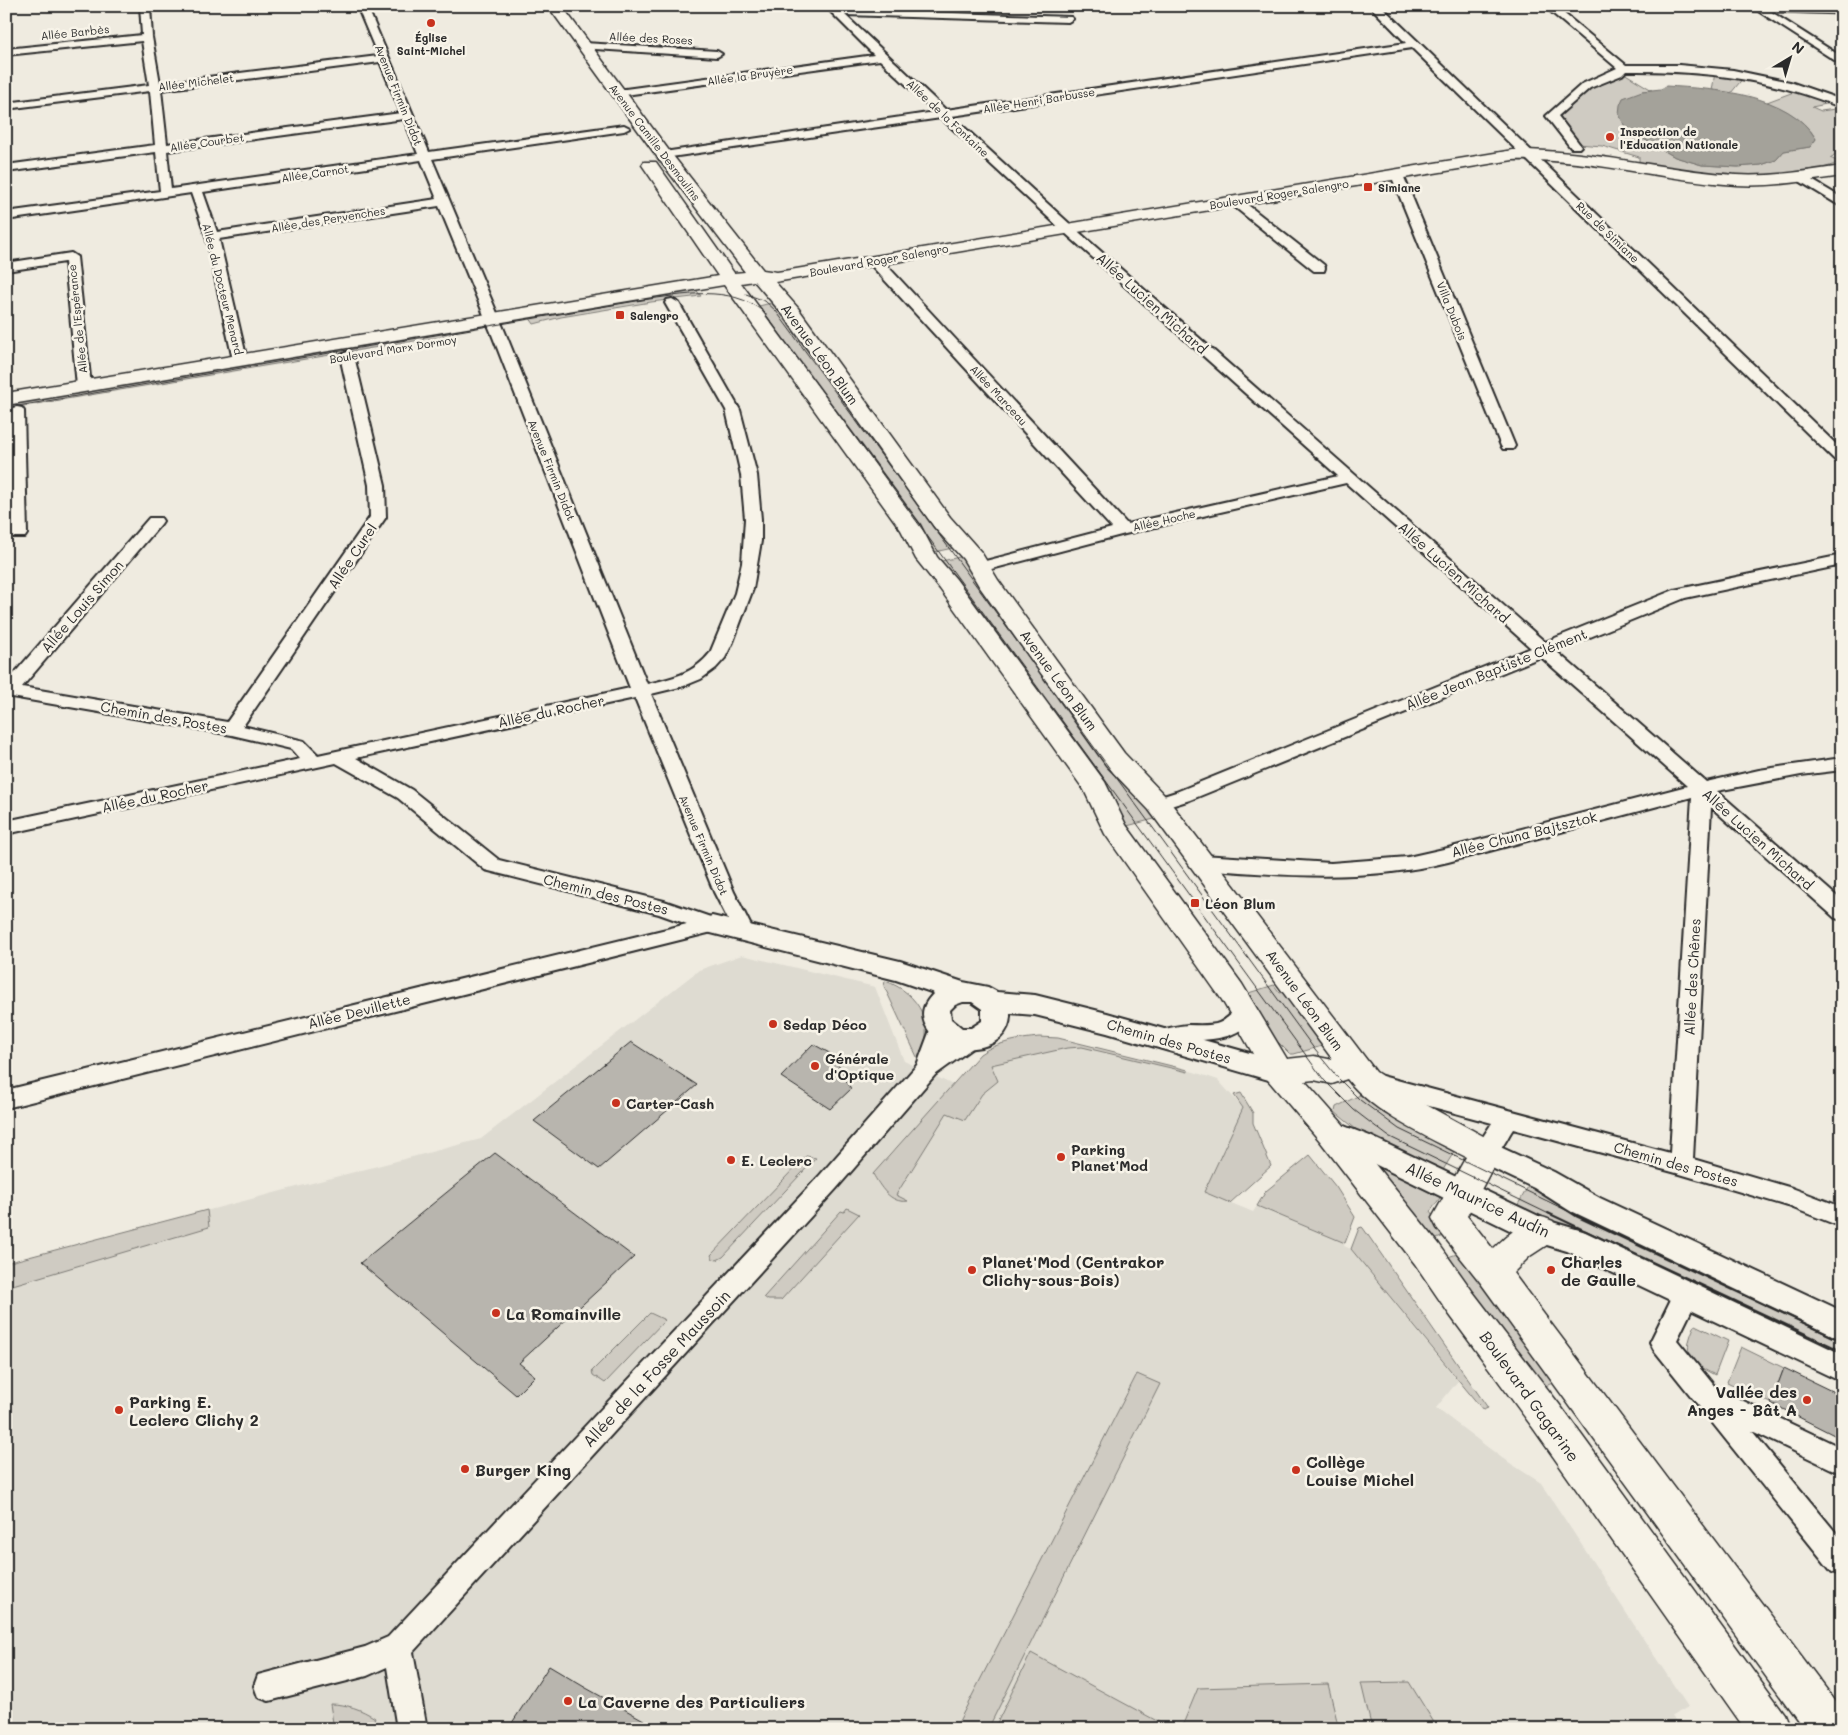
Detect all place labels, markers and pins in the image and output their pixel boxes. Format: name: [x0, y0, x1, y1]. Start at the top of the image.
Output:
marker: Église Saint-Michel: [425, 17, 437, 29]
place label: Église Saint-Michel: [397, 30, 465, 58]
place label: Inspection de l'Education Nationale: [1620, 124, 1739, 152]
marker: Inspection de l'Education Nationale: [1604, 131, 1616, 143]
place label: Simiane: [1378, 180, 1421, 195]
marker: Simiane: [1362, 181, 1374, 193]
place label: Salengro: [630, 308, 679, 323]
marker: Salengro: [614, 309, 626, 321]
place label: Léon Blum: [1205, 894, 1275, 913]
marker: Léon Blum: [1189, 897, 1201, 909]
place label: Sedap Déco: [783, 1015, 867, 1034]
marker: Sedap Déco: [767, 1018, 779, 1030]
place label: Générale d'Optique: [825, 1049, 894, 1084]
marker: Générale d'Optique: [809, 1060, 821, 1072]
place label: Carter-Cash: [626, 1094, 714, 1113]
marker: Carter-Cash: [610, 1097, 622, 1109]
place label: Parking Planet'Mod: [1071, 1140, 1148, 1175]
place label: E. Leclerc: [741, 1151, 812, 1170]
marker: Parking Planet'Mod: [1055, 1151, 1067, 1163]
marker: E. Leclerc: [725, 1154, 737, 1166]
place label: Planet'Mod (Centrakor Clichy-sous-Bois): [982, 1251, 1164, 1290]
place label: Charles de Gaulle: [1561, 1251, 1636, 1290]
marker: Planet'Mod (Centrakor Clichy-sous-Bois): [966, 1264, 978, 1276]
marker: Charles de Gaulle: [1545, 1264, 1557, 1276]
place label: La Romainville: [506, 1303, 621, 1324]
marker: La Romainville: [490, 1307, 502, 1319]
place label: Vallée des Anges - Bât A: [1687, 1381, 1797, 1420]
place label: Parking E. Leclerc Clichy 2: [129, 1391, 259, 1430]
marker: Vallée des Anges - Bât A: [1801, 1394, 1813, 1406]
marker: Parking E. Leclerc Clichy 2: [113, 1404, 125, 1416]
place label: Collège Louise Michel: [1306, 1451, 1414, 1490]
place label: Burger King: [475, 1459, 571, 1480]
marker: Burger King: [459, 1463, 471, 1475]
marker: Collège Louise Michel: [1290, 1464, 1302, 1476]
place label: La Caverne des Particuliers: [578, 1691, 805, 1712]
marker: La Caverne des Particuliers: [562, 1695, 574, 1707]

